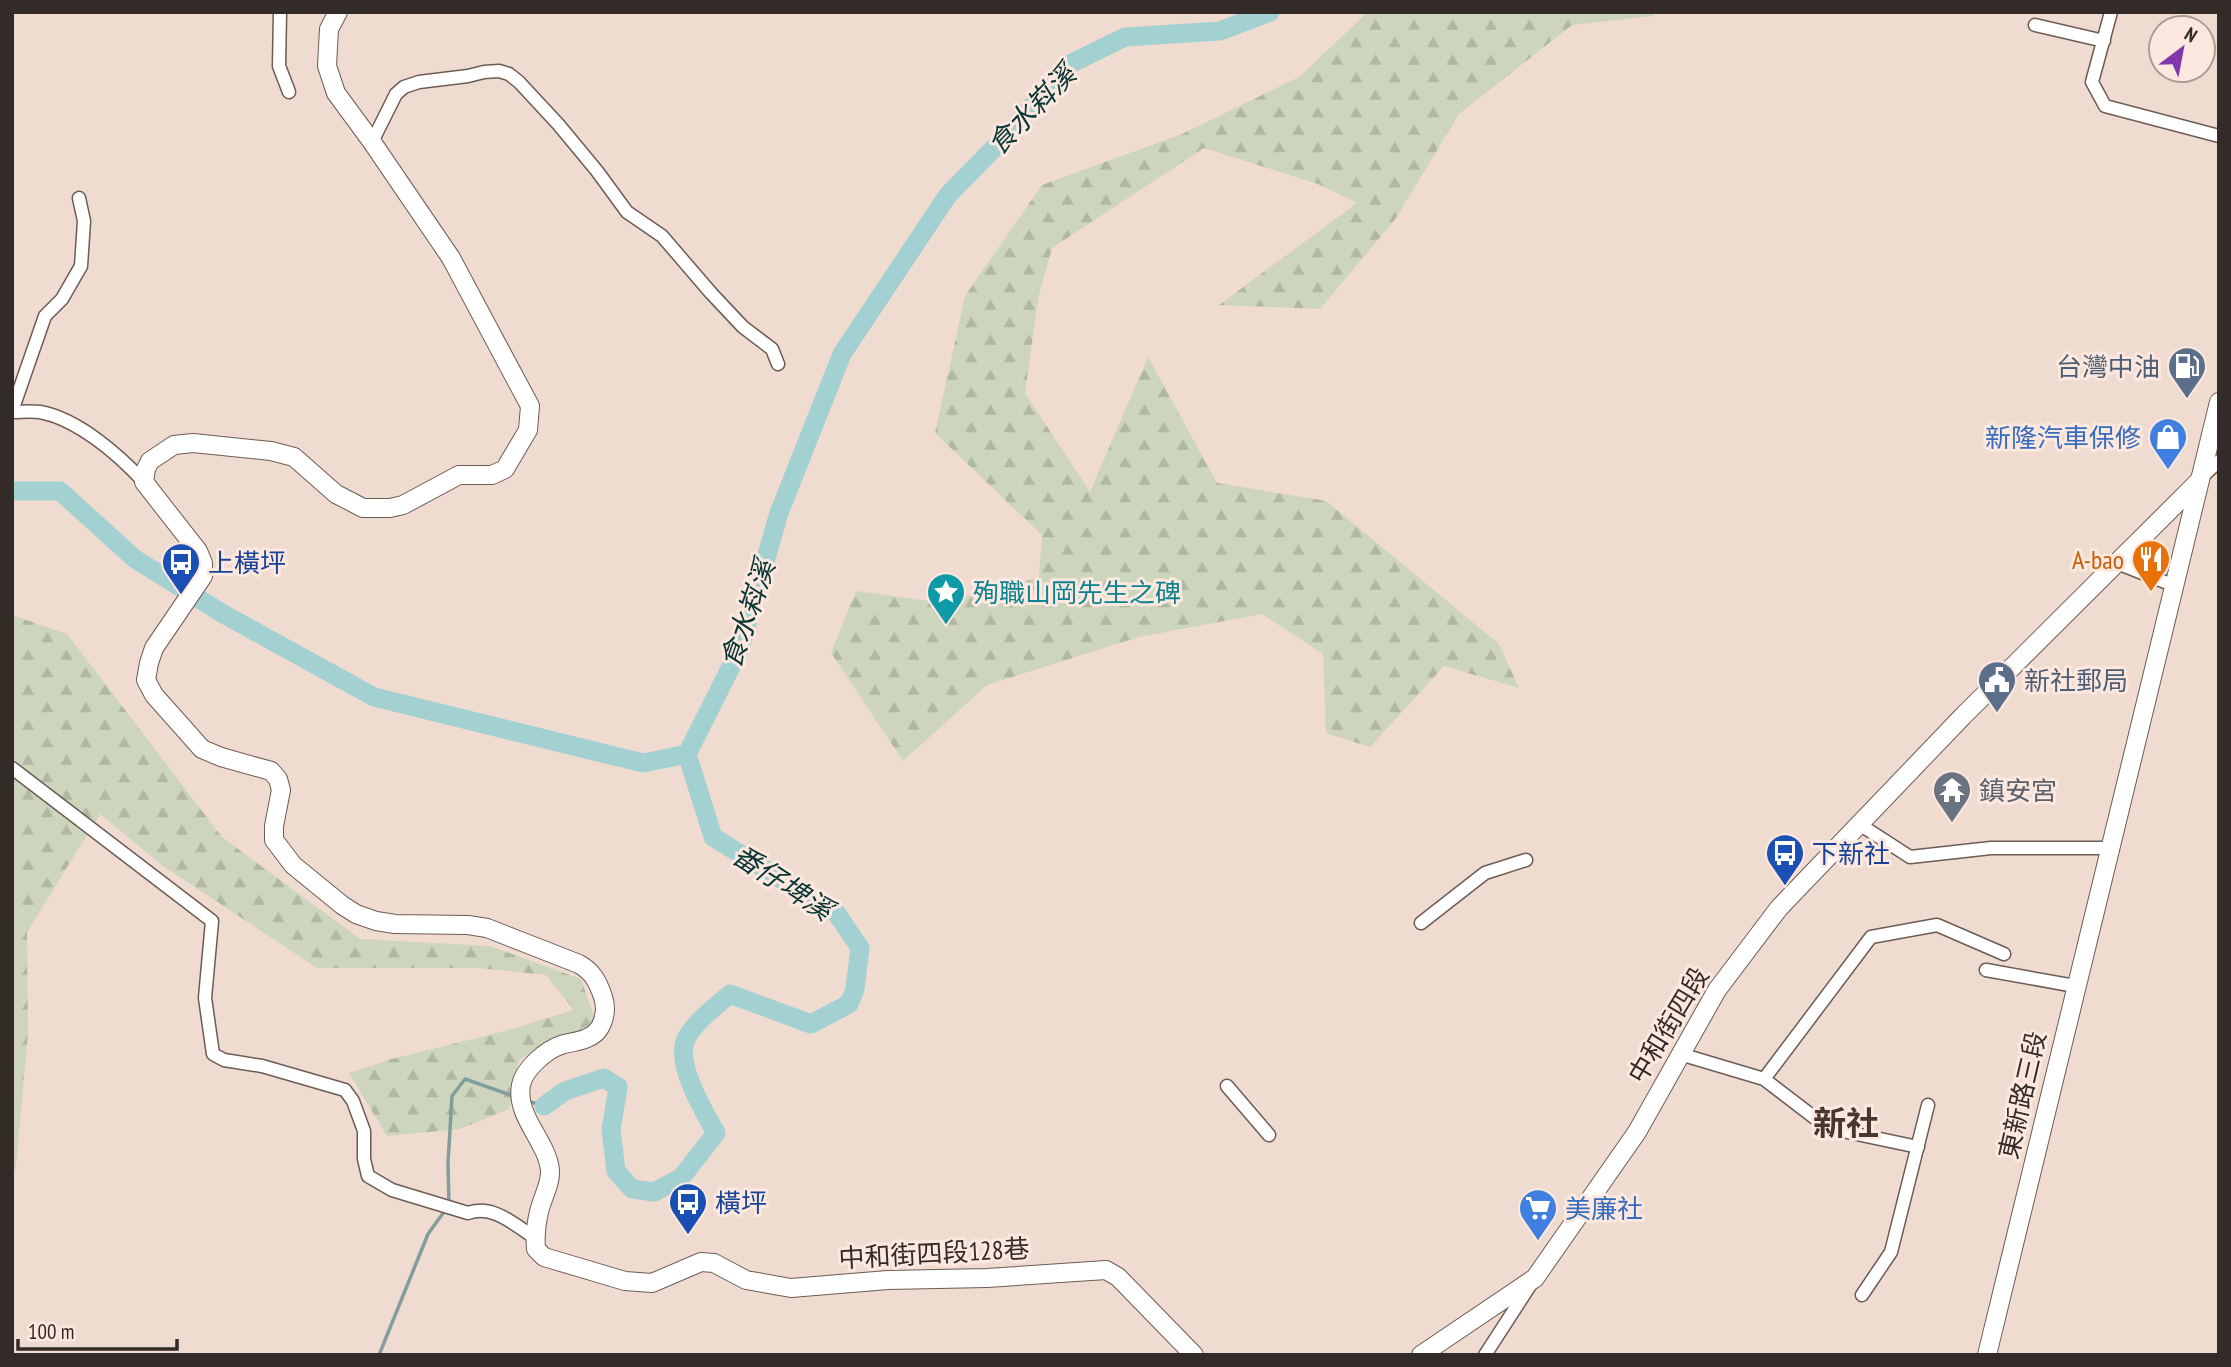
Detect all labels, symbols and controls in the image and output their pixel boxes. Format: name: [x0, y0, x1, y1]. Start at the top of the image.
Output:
north arrow: [2147, 14, 2217, 84]
text: N: [2180, 22, 2202, 47]
water label: 食水嵙溪: [979, 53, 1086, 162]
fuel station icon: 台灣中油: [2166, 345, 2208, 400]
place label: 台灣中油: [2056, 350, 2160, 383]
shop icon: 新隆汽車保修: [2147, 416, 2189, 471]
place label: 新隆汽車保修: [1985, 421, 2141, 454]
restaurant icon: A-bao: [2130, 538, 2172, 593]
bus stop icon: 上橫坪: [160, 541, 202, 596]
place label: A-bao: [2072, 543, 2124, 576]
place label: 上橫坪: [208, 546, 286, 579]
water label: 食水嵙溪: [711, 551, 784, 673]
place icon: 殉職山岡先生之碑: [925, 571, 967, 626]
place label: 殉職山岡先生之碑: [973, 576, 1181, 609]
public building icon: 新社郵局: [1976, 659, 2018, 714]
place label: 新社郵局: [2024, 664, 2128, 697]
temple icon: 鎮安宮: [1931, 769, 1973, 824]
place label: 鎮安宮: [1979, 774, 2057, 807]
bus stop icon: 下新社: [1764, 832, 1806, 887]
water label: 番仔埤溪: [726, 836, 843, 930]
place label: 下新社: [1812, 837, 1890, 870]
street label: 中和街四段: [1620, 961, 1716, 1089]
street label: 東新路三段: [1991, 1028, 2053, 1162]
district label: 新社: [1813, 1101, 1879, 1144]
bus stop icon: 橫坪: [667, 1181, 709, 1236]
place label: 橫坪: [715, 1186, 767, 1219]
supermarket icon: 美廉社: [1517, 1187, 1559, 1242]
place label: 美廉社: [1565, 1192, 1643, 1225]
street label: 中和街四段128巷: [838, 1232, 1030, 1274]
scale bar: [18, 1308, 177, 1352]
text: 100 m: [28, 1318, 74, 1345]

